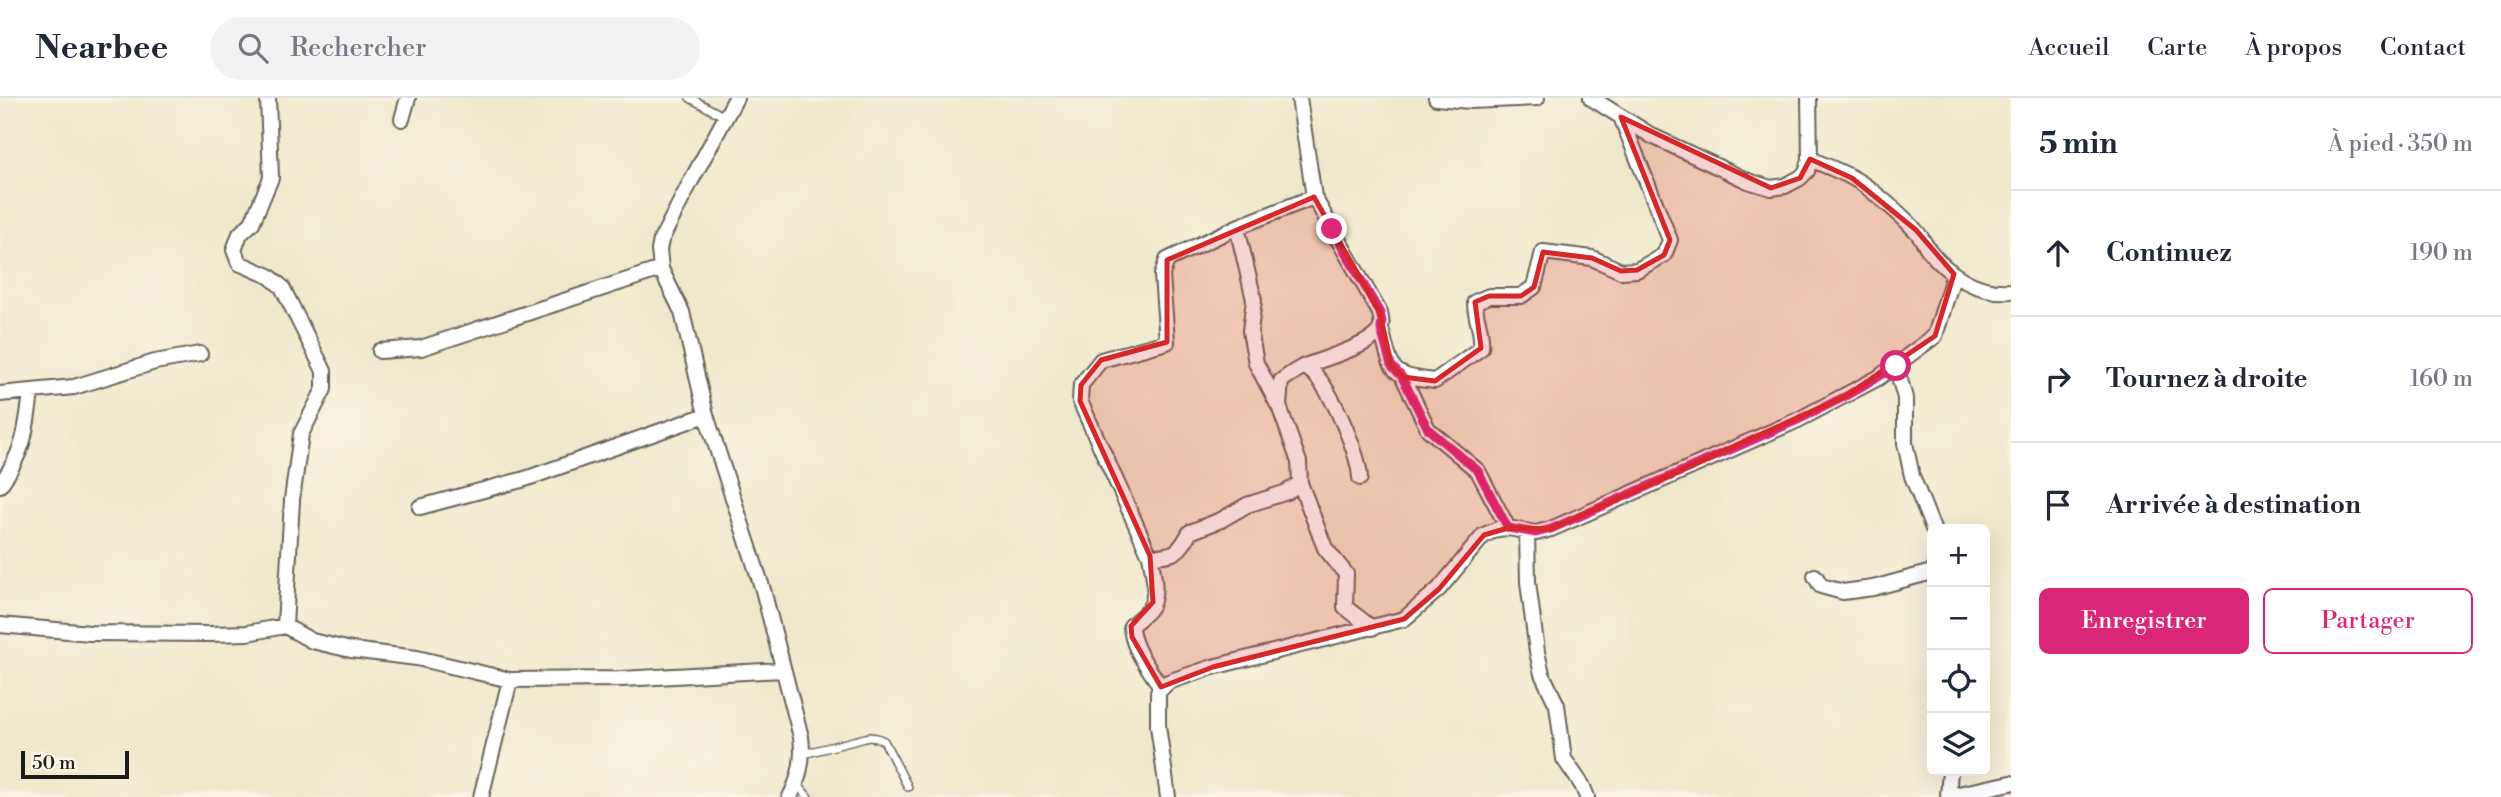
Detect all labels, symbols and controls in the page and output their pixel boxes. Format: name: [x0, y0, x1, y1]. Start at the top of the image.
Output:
search box: [210, 17, 700, 80]
text: Nearbee: [35, 28, 168, 69]
icon: search: [234, 29, 272, 67]
text: Rechercher: [290, 32, 426, 64]
text: Accueil: [2028, 33, 2109, 63]
text: Carte: [2147, 33, 2207, 63]
text: À propos: [2245, 33, 2342, 63]
text: Contact: [2380, 33, 2466, 63]
text: 5 min: [2039, 125, 2118, 163]
text: À pied · 350 m: [2328, 130, 2473, 158]
route end: [1316, 213, 1347, 244]
icon: ahead: [2039, 234, 2077, 272]
text: Continuez: [2106, 237, 2232, 269]
text: 190 m: [2410, 239, 2473, 267]
route start: [1880, 350, 1911, 381]
icon: right: [2039, 360, 2077, 398]
text: Tournez à droite: [2106, 363, 2308, 395]
text: 160 m: [2410, 365, 2473, 393]
icon: arrive: [2039, 486, 2077, 524]
text: Arrivée à destination: [2106, 489, 2361, 521]
map controls: [1927, 524, 1990, 776]
button: +: [1927, 524, 1990, 587]
button: −: [1927, 587, 1990, 650]
button: Enregistrer: [2039, 588, 2249, 654]
button: Partager: [2263, 588, 2473, 654]
button: locate: [1927, 650, 1990, 713]
button: layers: [1927, 713, 1990, 776]
scale bar: [21, 748, 130, 780]
text: 50 m: [32, 751, 76, 775]

